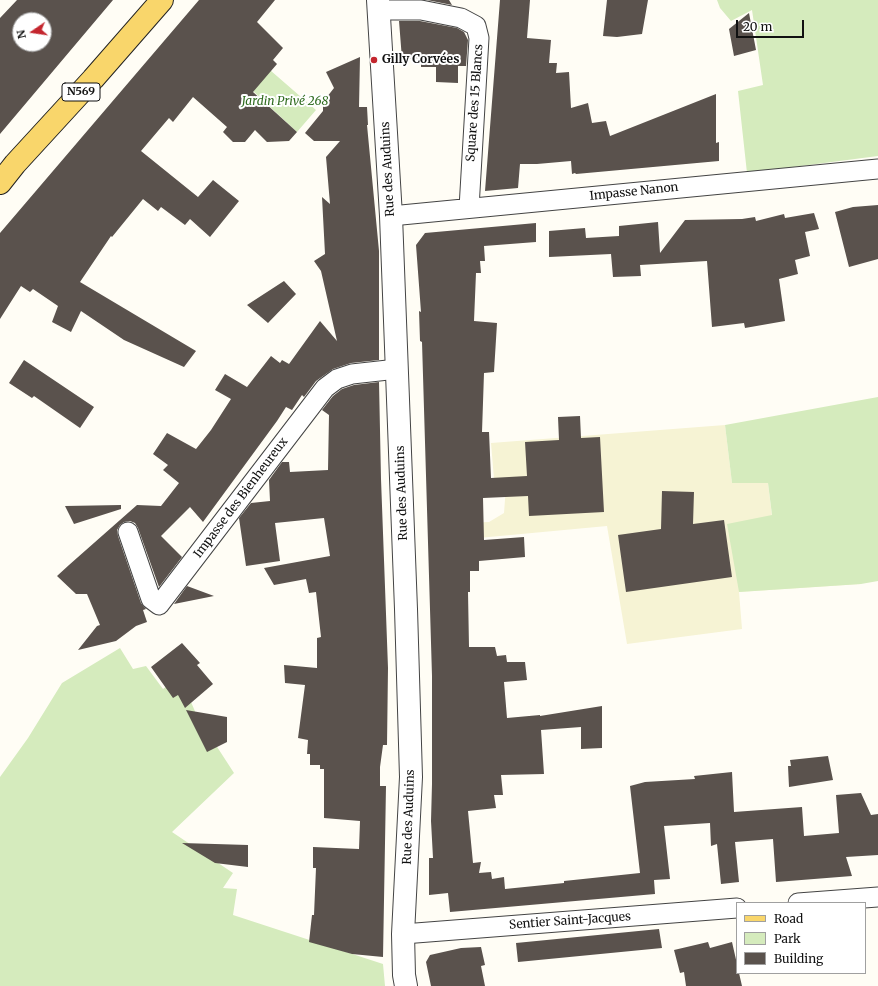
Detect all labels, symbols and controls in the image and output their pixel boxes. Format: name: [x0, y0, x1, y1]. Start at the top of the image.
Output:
north arrow: [12, 12, 52, 52]
scale bar: [738, 12, 806, 38]
text: 20 m: [743, 19, 772, 34]
text: N: [13, 29, 29, 40]
street label: Square des 15 Blancs: [464, 44, 486, 162]
place label: Gilly Corvées: [382, 53, 459, 67]
marker: Gilly Corvées: [369, 55, 379, 65]
road number: N569: [62, 83, 100, 101]
park label: Jardin Privé 268: [242, 95, 328, 109]
street label: Rue des Auduins: [378, 121, 398, 217]
street label: Impasse Nanon: [589, 180, 679, 204]
street label: Impasse des Bienheureux: [191, 435, 291, 561]
street label: Rue des Auduins: [393, 445, 411, 541]
street label: Rue des Auduins: [400, 769, 418, 865]
legend: [736, 902, 866, 974]
street label: Sentier Saint-Jacques: [509, 910, 631, 932]
text: Road: [774, 911, 803, 926]
text: Park: [774, 931, 801, 946]
text: Building: [774, 951, 823, 966]

